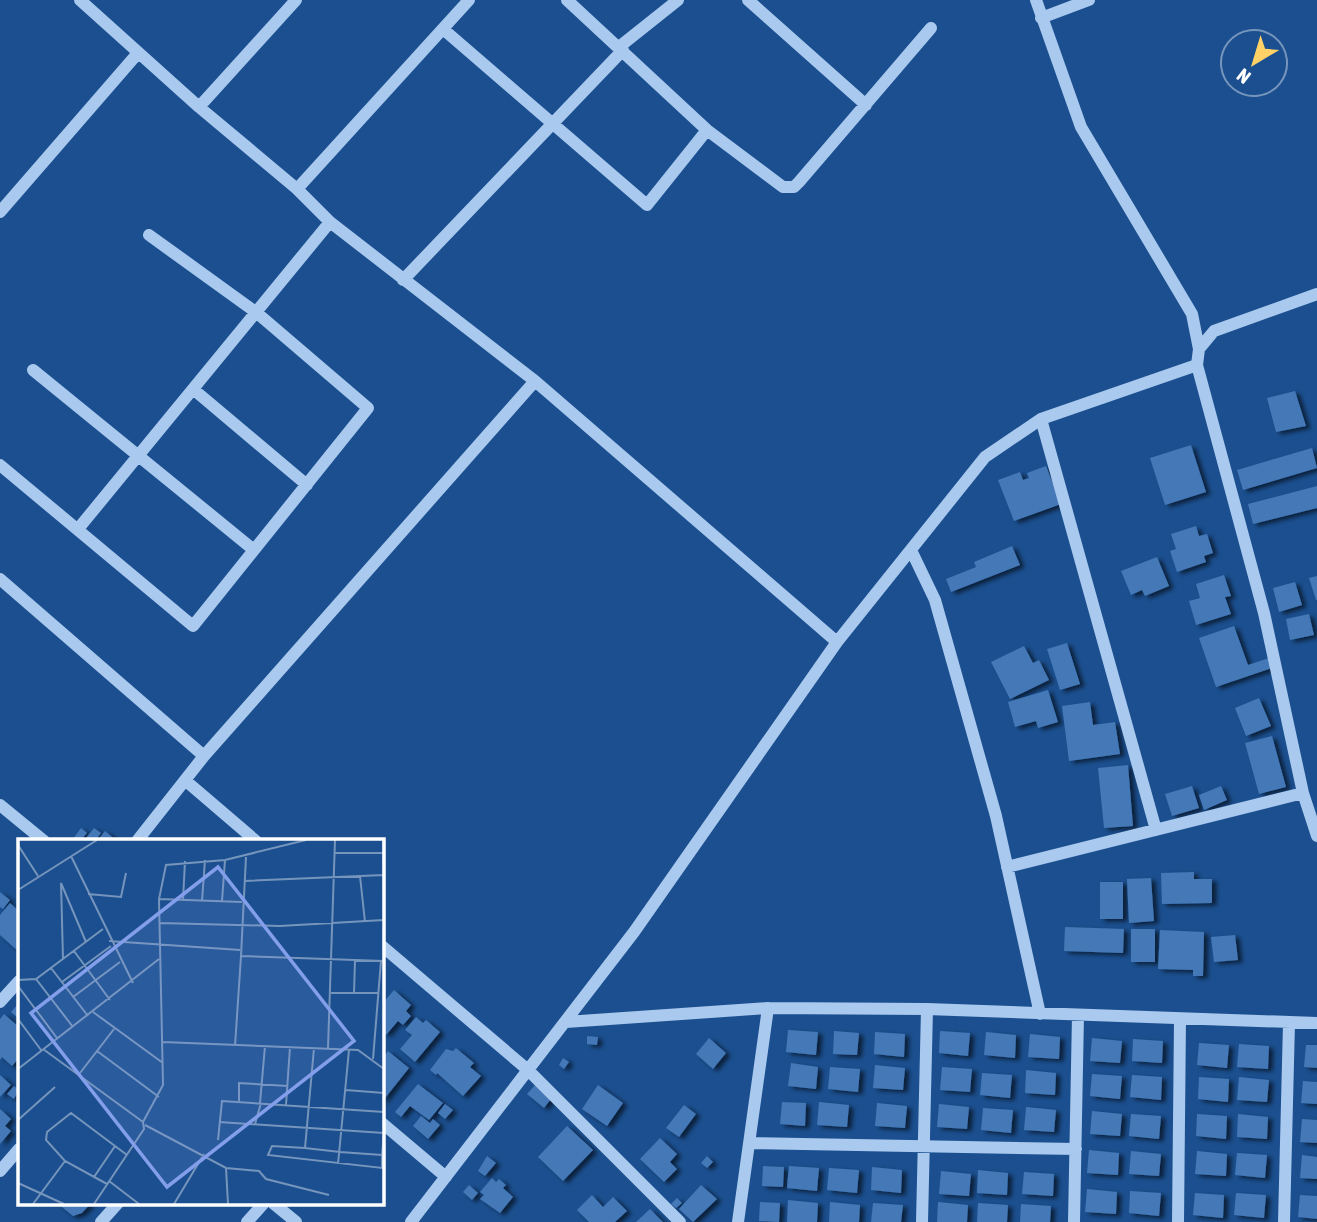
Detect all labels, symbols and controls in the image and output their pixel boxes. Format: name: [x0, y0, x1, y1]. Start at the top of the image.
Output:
north arrow: [1219, 28, 1289, 98]
text: N: [1232, 64, 1255, 89]
inset map: [18, 839, 383, 1204]

